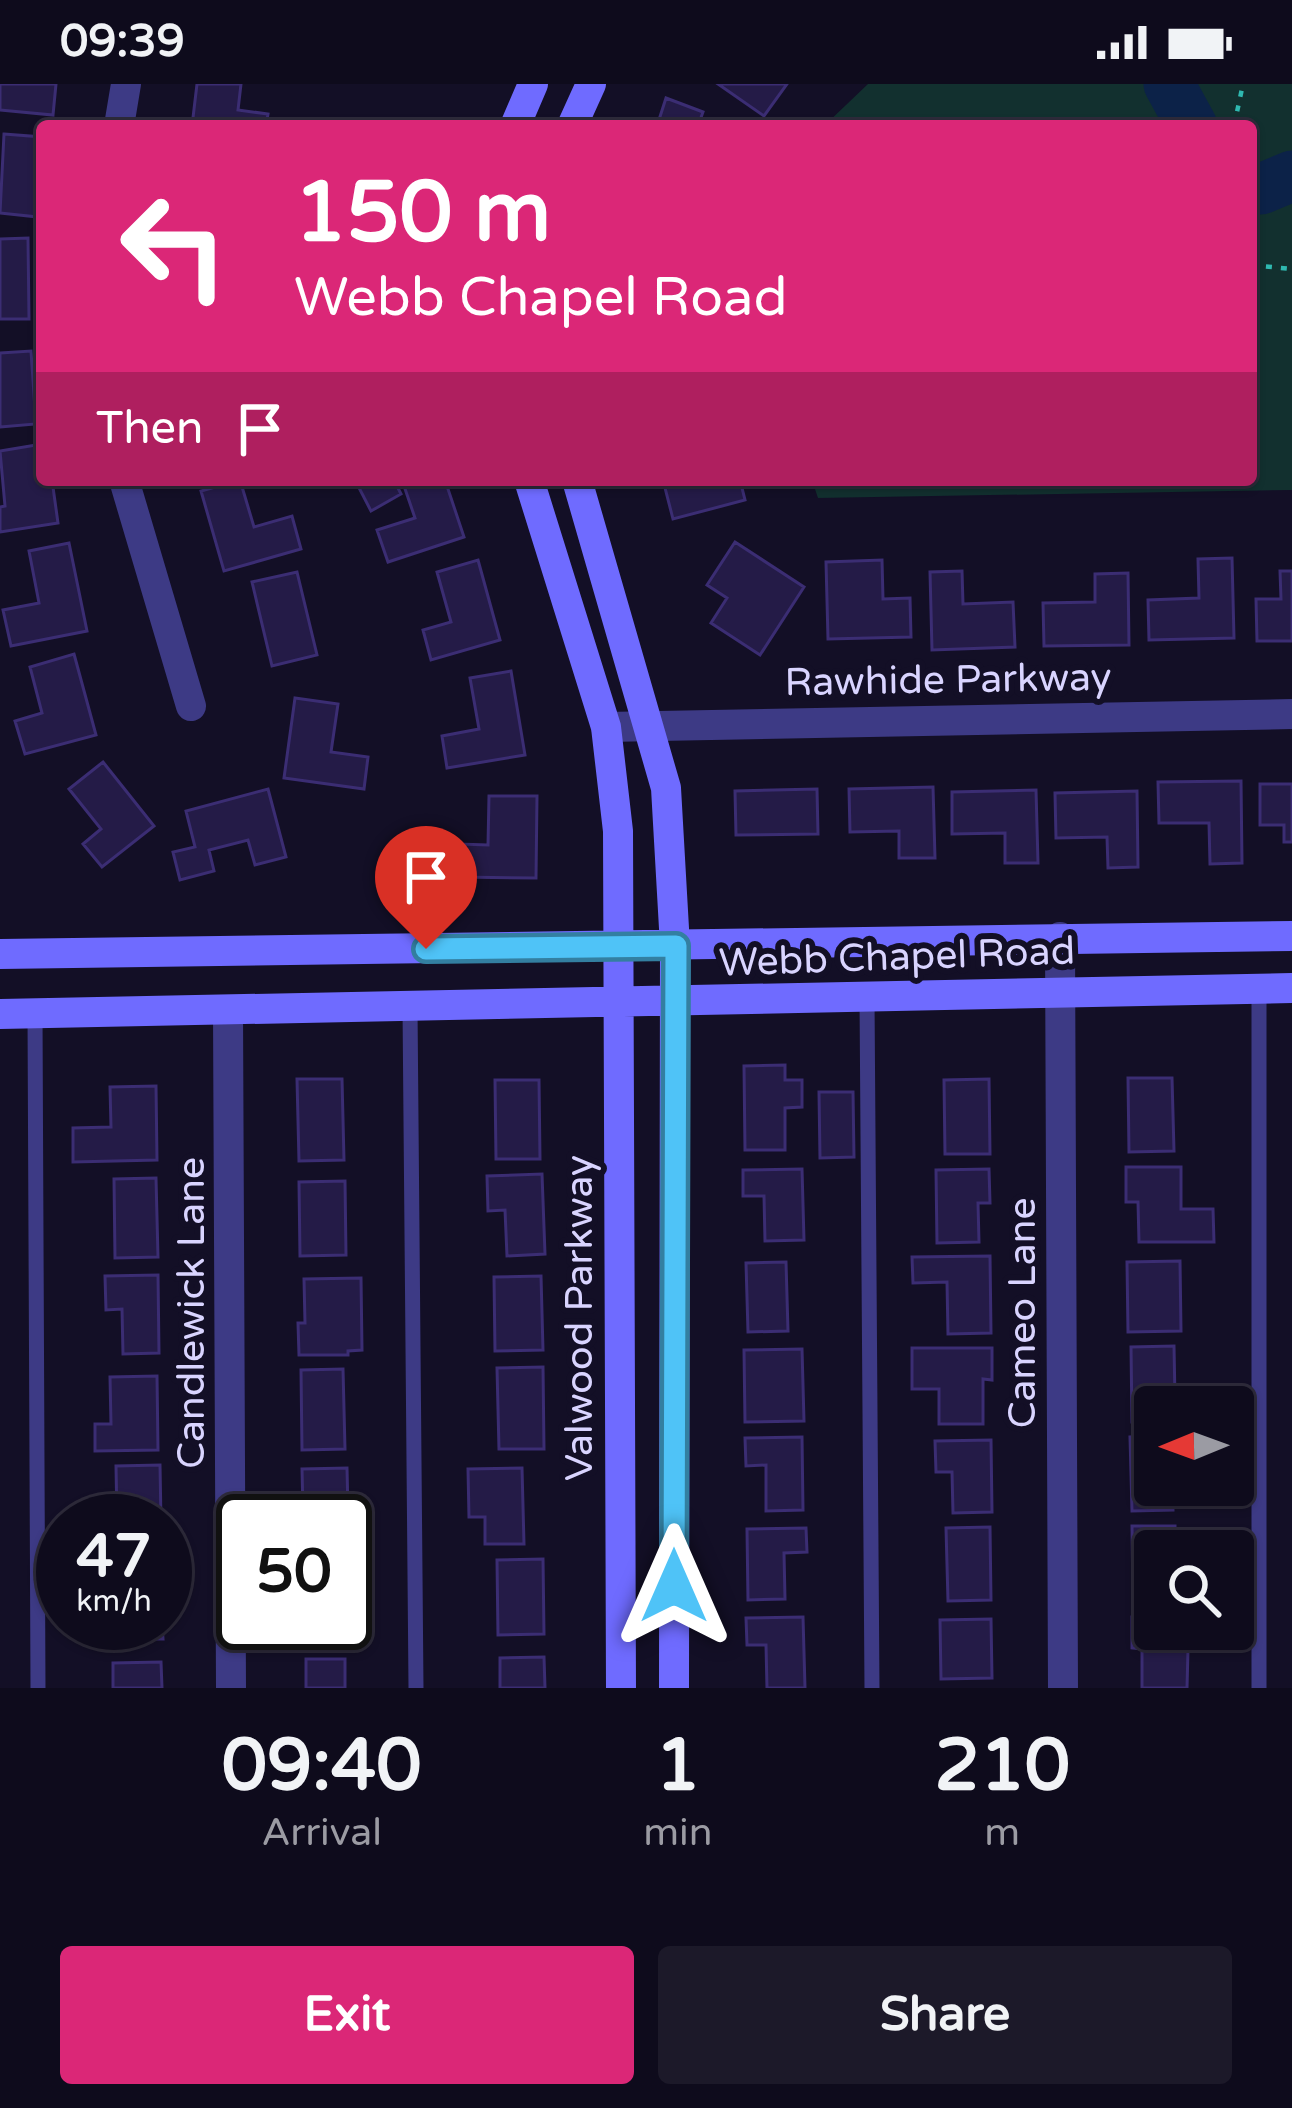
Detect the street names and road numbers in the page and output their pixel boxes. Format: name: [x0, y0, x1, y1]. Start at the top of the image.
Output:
street label: Rawhide Parkway: [784, 654, 1112, 706]
street label: Webb Chapel Road: [718, 927, 1076, 987]
street label: Valwood Parkway: [556, 1155, 603, 1481]
street label: Candlewick Lane: [168, 1157, 215, 1469]
street label: Cameo Lane: [999, 1198, 1046, 1428]

